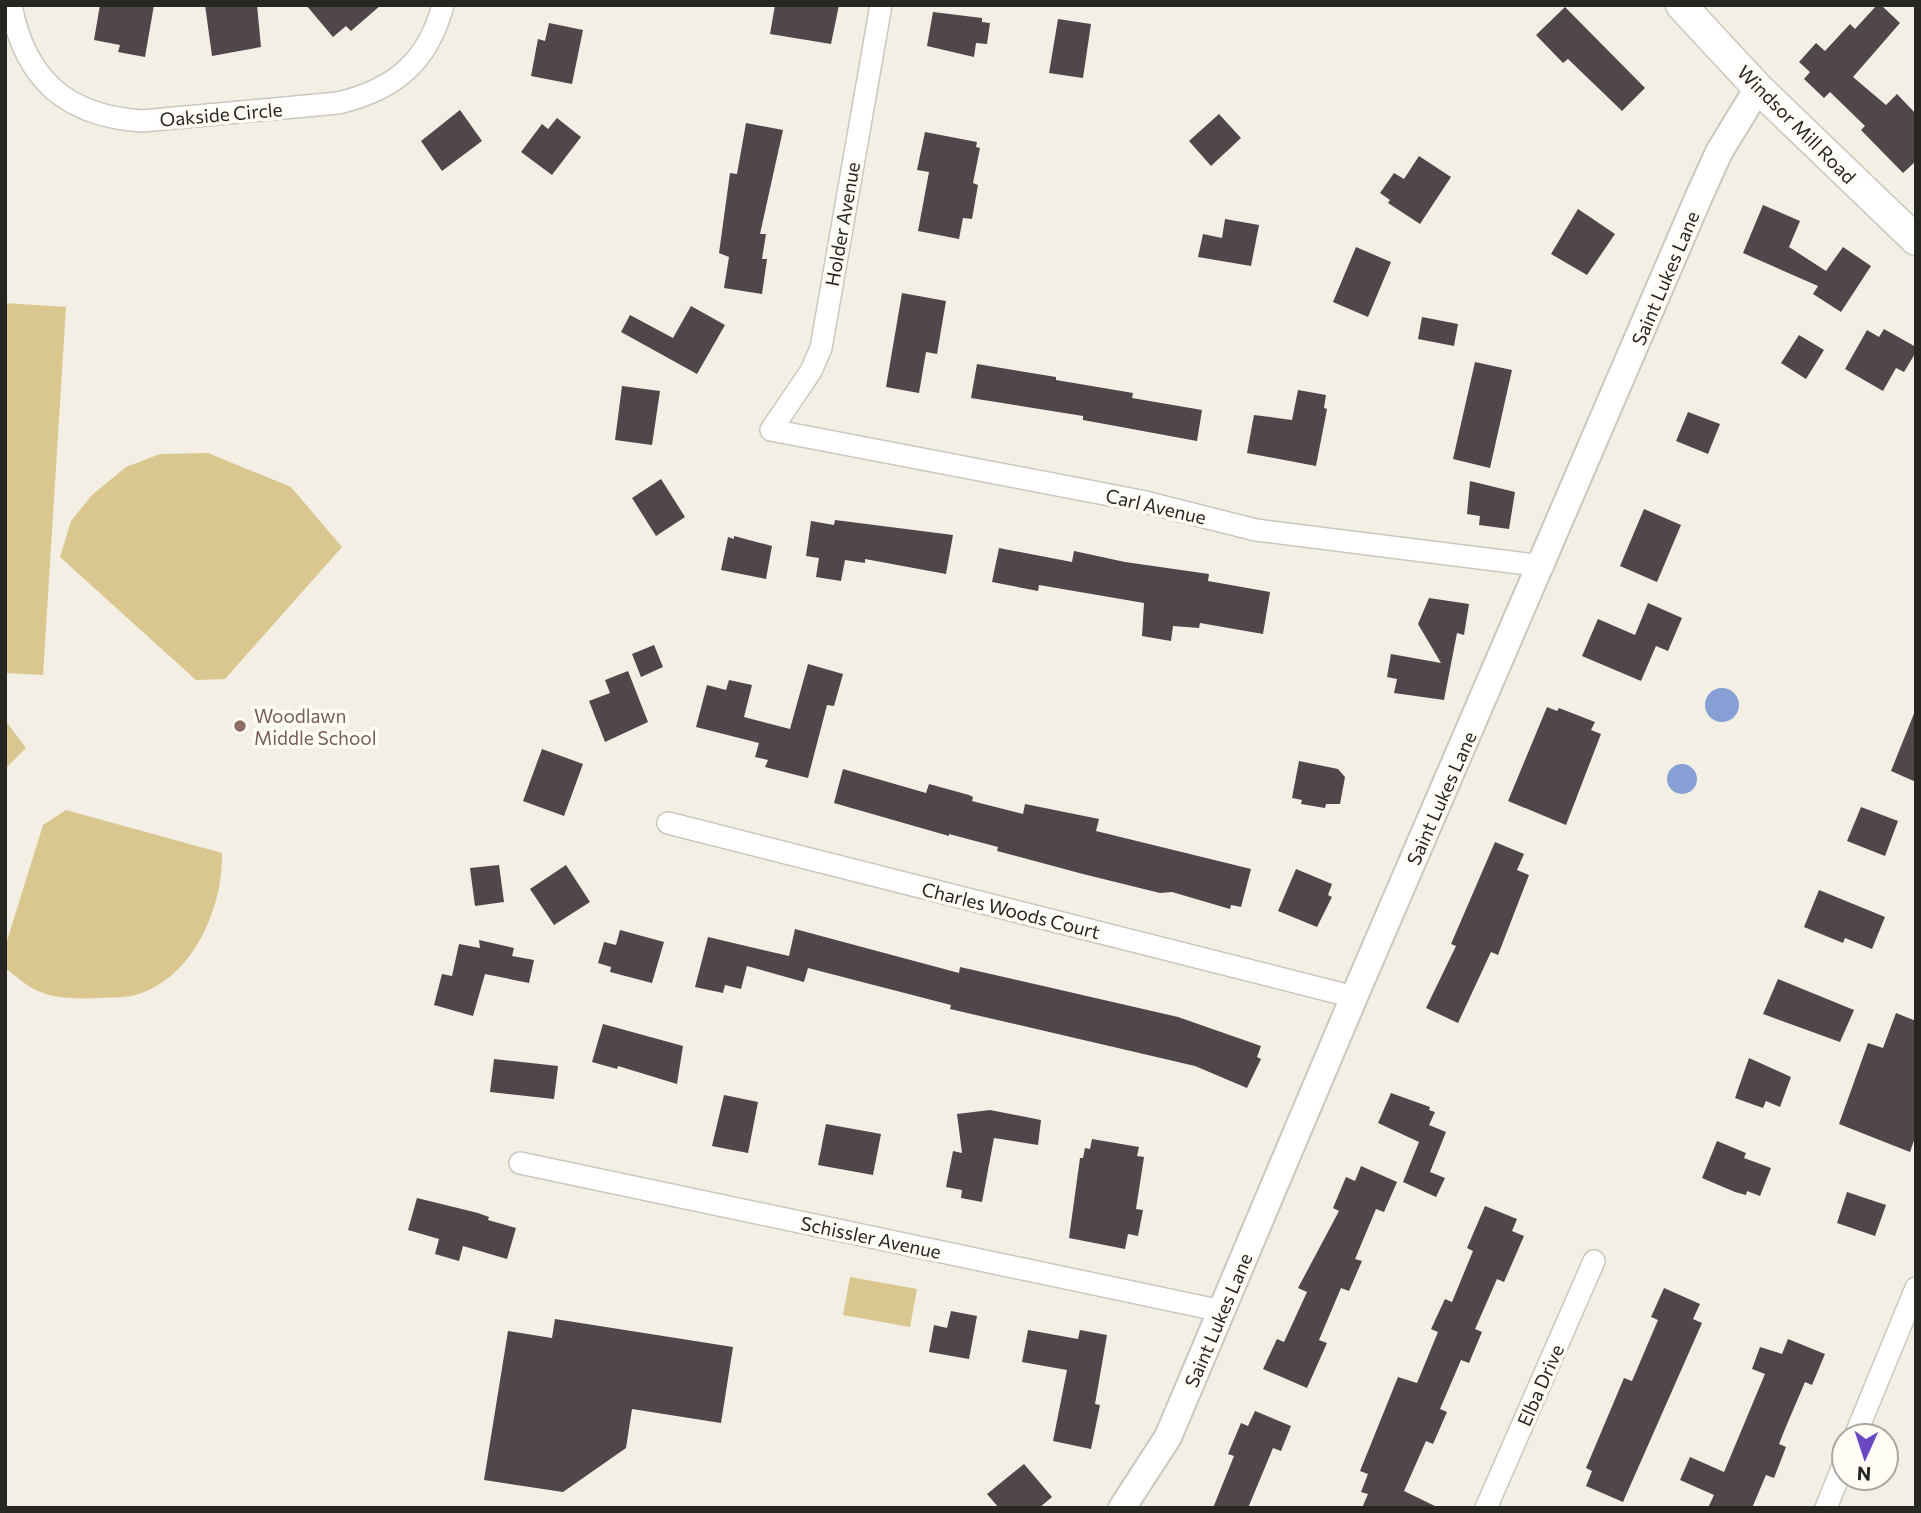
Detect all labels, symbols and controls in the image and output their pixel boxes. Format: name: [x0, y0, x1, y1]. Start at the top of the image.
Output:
street label: Windsor Mill Road: [1733, 60, 1861, 188]
street label: Oakside Circle: [159, 97, 283, 131]
street label: Holder Avenue: [820, 160, 864, 288]
street label: Saint Lukes Lane: [1626, 207, 1704, 349]
street label: Carl Avenue: [1104, 483, 1208, 529]
place label: Woodlawn Middle School: [254, 704, 376, 749]
marker: Woodlawn Middle School: [232, 718, 248, 734]
street label: Saint Lukes Lane: [1401, 728, 1481, 868]
street label: Charles Woods Court: [919, 877, 1103, 943]
street label: Schissler Avenue: [799, 1211, 943, 1263]
street label: Saint Lukes Lane: [1179, 1249, 1257, 1391]
street label: Elba Drive: [1512, 1341, 1568, 1429]
north arrow: [1830, 1422, 1900, 1492]
text: N: [1856, 1463, 1872, 1486]

